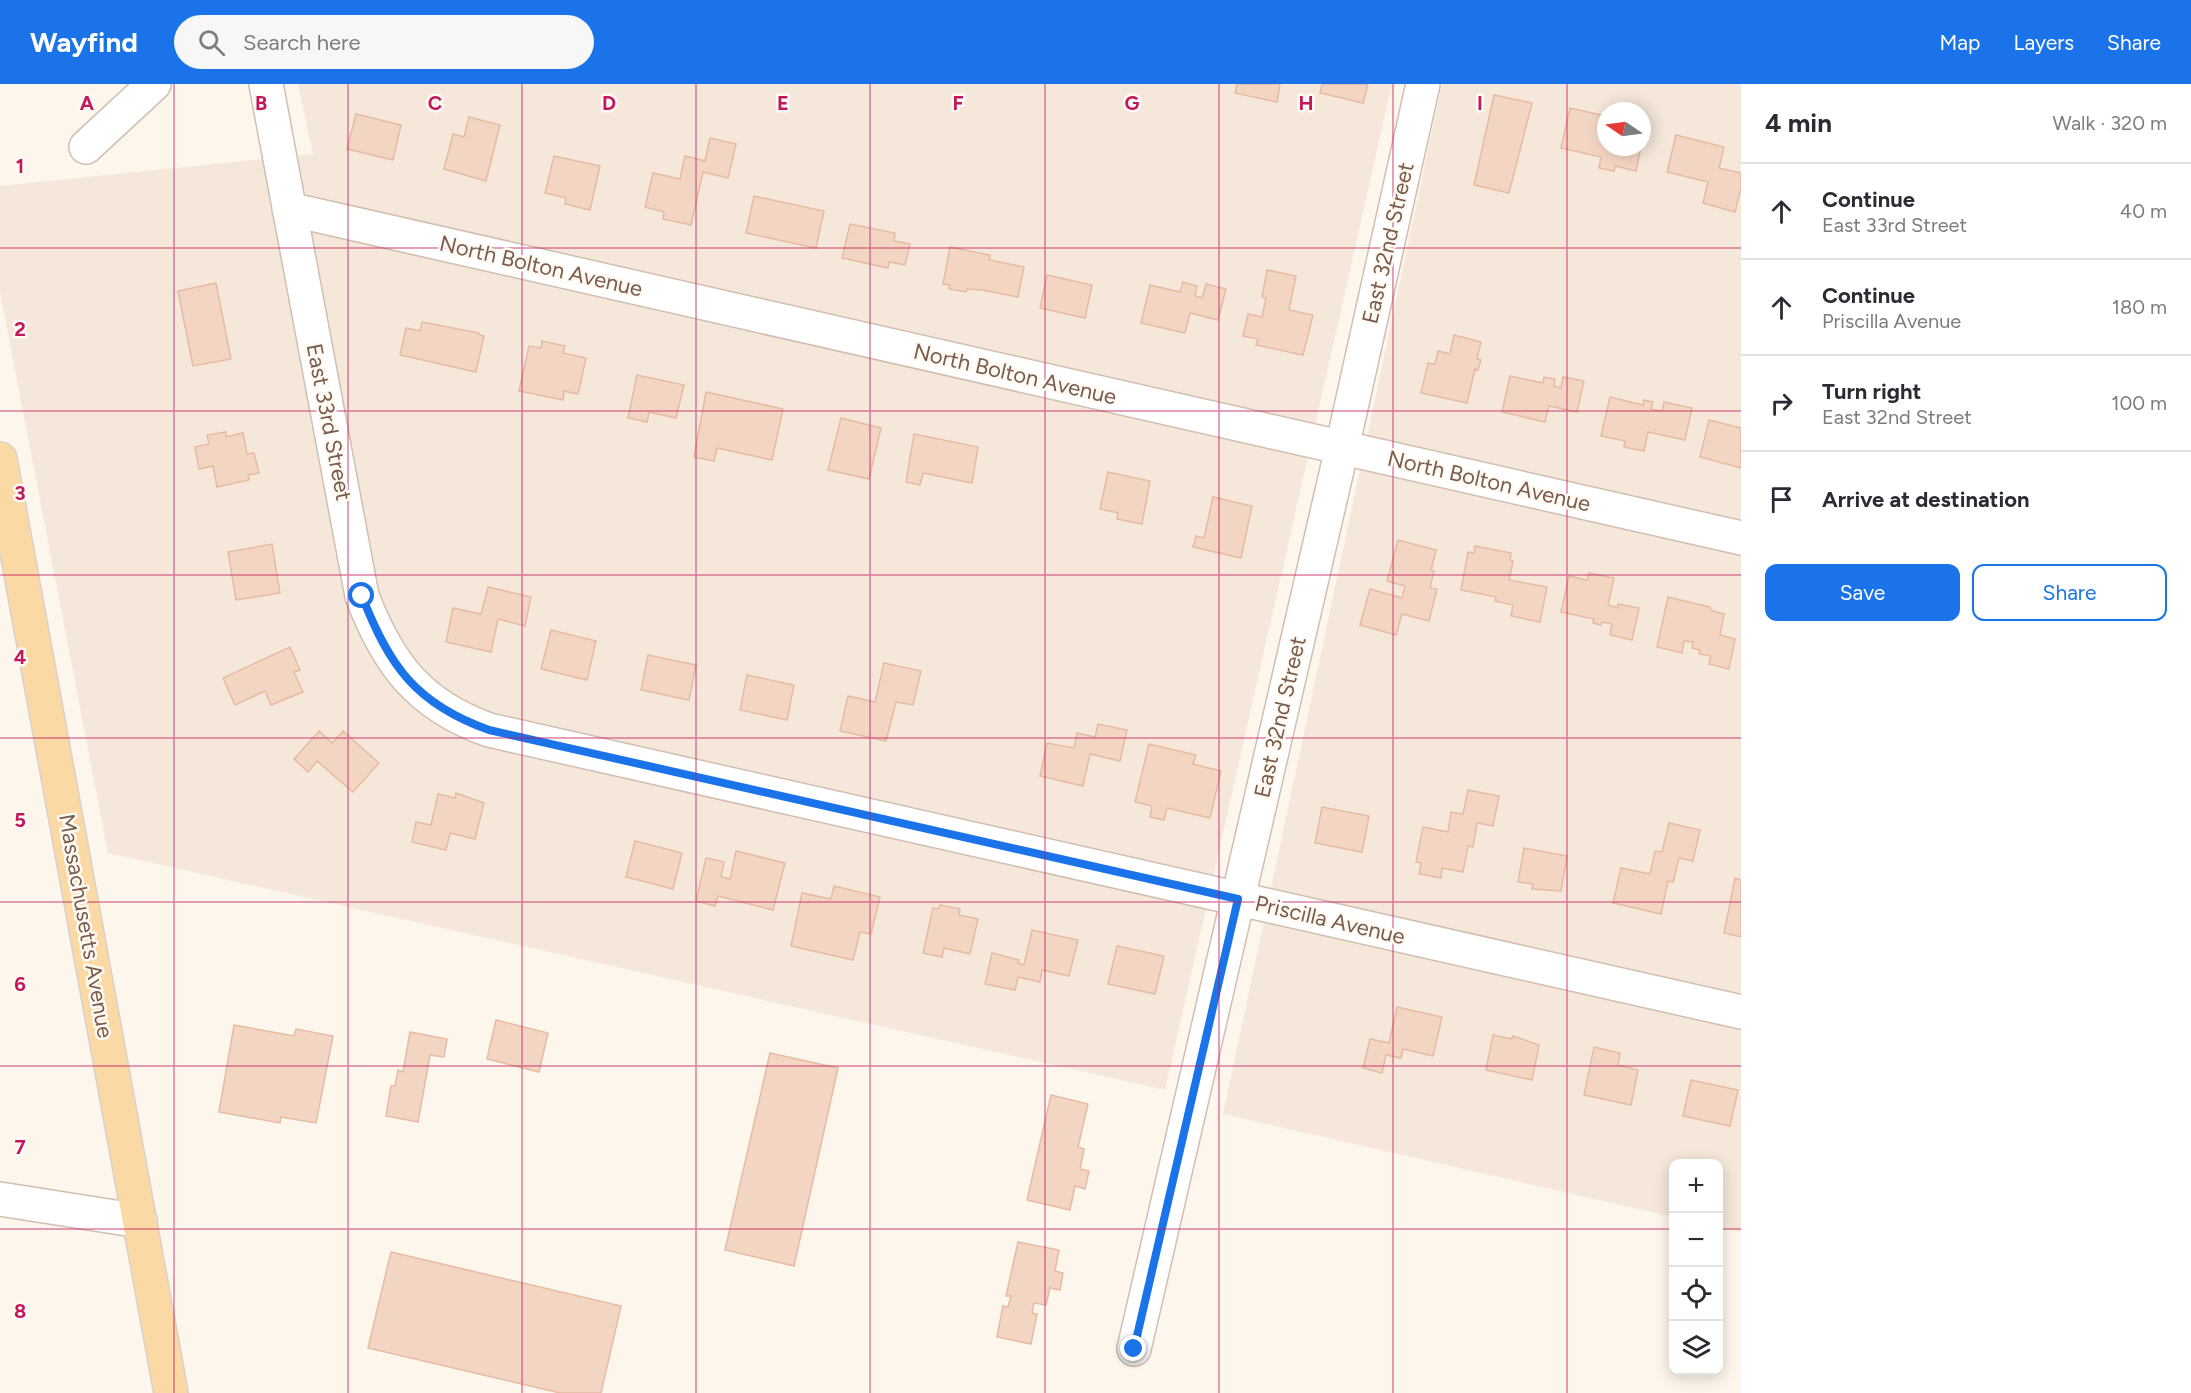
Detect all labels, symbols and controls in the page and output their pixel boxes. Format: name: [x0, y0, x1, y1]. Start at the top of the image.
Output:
search box: [174, 15, 594, 69]
text: Wayfind: [30, 25, 138, 59]
icon: search: [195, 26, 228, 59]
text: Search here: [243, 29, 361, 56]
text: Map: [1940, 30, 1980, 55]
text: Layers: [2013, 30, 2074, 55]
text: Share: [2107, 30, 2161, 55]
text: A: [80, 91, 95, 115]
text: B: [255, 91, 267, 115]
text: C: [428, 91, 442, 115]
text: D: [602, 91, 616, 115]
text: E: [777, 91, 789, 115]
text: F: [952, 91, 964, 115]
text: G: [1125, 91, 1140, 115]
text: H: [1299, 91, 1314, 115]
text: I: [1477, 91, 1483, 115]
north arrow: [1597, 102, 1651, 156]
text: 4 min: [1765, 107, 1832, 139]
text: Walk · 320 m: [2053, 111, 2167, 135]
text: 1: [16, 154, 24, 178]
street label: East 32nd Street: [1356, 160, 1420, 326]
text: Continue: [1822, 186, 1915, 213]
icon: ahead: [1765, 195, 1798, 228]
text: 40 m: [2120, 199, 2167, 223]
text: East 33rd Street: [1822, 213, 1967, 237]
street label: North Bolton Avenue: [437, 230, 645, 302]
text: Continue: [1822, 282, 1915, 309]
icon: ahead: [1765, 291, 1798, 324]
text: 180 m: [2112, 295, 2167, 319]
text: Priscilla Avenue: [1822, 309, 1961, 333]
text: 2: [14, 317, 26, 341]
street label: North Bolton Avenue: [911, 338, 1119, 410]
street label: East 33rd Street: [301, 341, 357, 503]
text: Turn right: [1822, 378, 1921, 405]
icon: right: [1765, 387, 1798, 420]
text: 100 m: [2111, 391, 2167, 415]
text: East 32nd Street: [1822, 405, 1972, 429]
street label: North Bolton Avenue: [1385, 445, 1593, 517]
text: 3: [14, 481, 26, 505]
icon: arrive: [1765, 483, 1798, 516]
text: Arrive at destination: [1822, 486, 2030, 513]
button: Save: [1765, 564, 1960, 621]
button: Share: [1972, 564, 2167, 621]
route start: [348, 582, 374, 608]
street label: East 32nd Street: [1248, 634, 1312, 800]
text: 4: [14, 645, 27, 669]
text: 5: [14, 808, 26, 832]
street label: Massachusetts Avenue: [53, 812, 119, 1040]
street label: Priscilla Avenue: [1252, 890, 1408, 950]
text: 6: [14, 972, 26, 996]
text: 7: [14, 1135, 26, 1159]
map controls: [1669, 1159, 1723, 1375]
button: +: [1669, 1159, 1723, 1213]
button: −: [1669, 1213, 1723, 1267]
button: locate: [1669, 1267, 1723, 1321]
text: 8: [14, 1299, 26, 1323]
button: layers: [1669, 1321, 1723, 1375]
route end: [1120, 1335, 1146, 1361]

